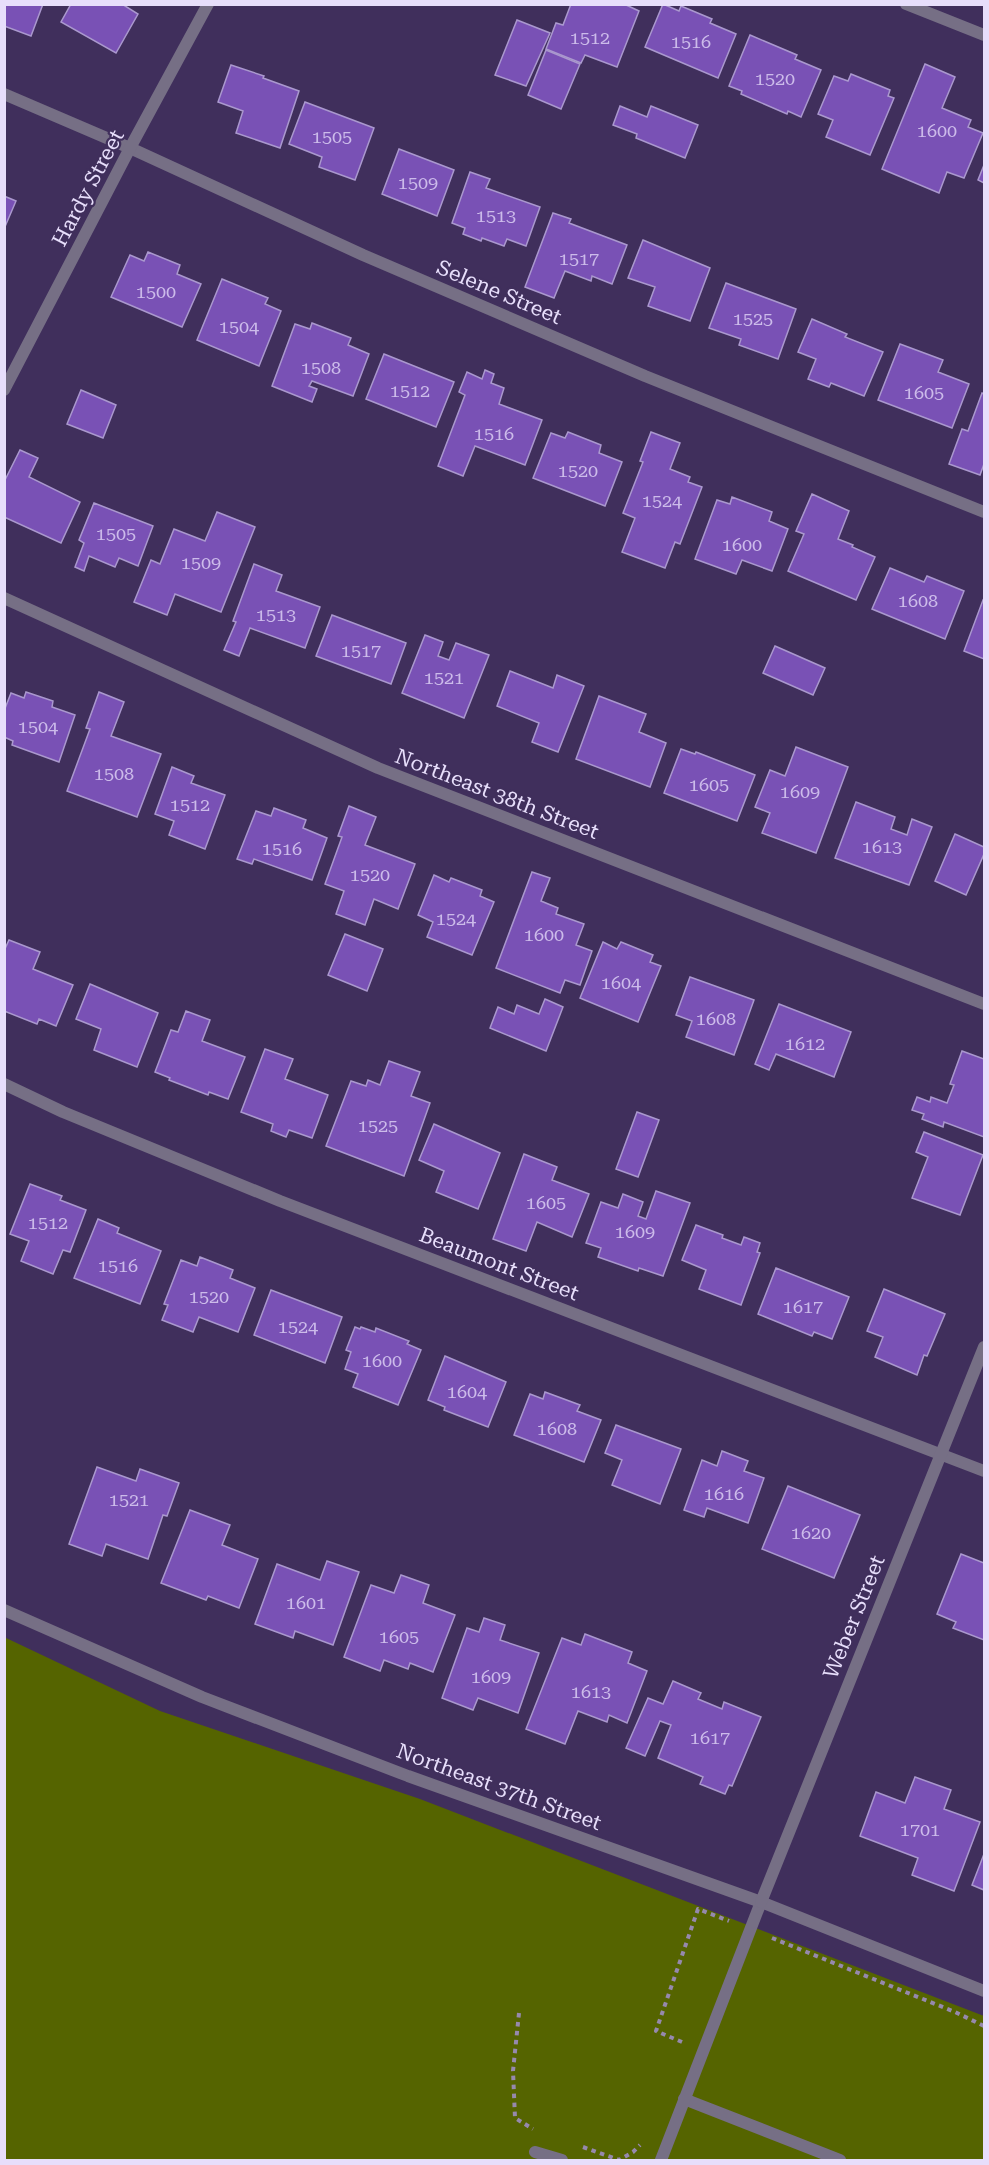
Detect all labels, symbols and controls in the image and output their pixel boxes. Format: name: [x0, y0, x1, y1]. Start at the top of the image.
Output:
house number: 1512: [570, 27, 610, 48]
house number: 1516: [671, 31, 711, 52]
house number: 1520: [755, 68, 795, 89]
house number: 1600: [917, 120, 957, 141]
street label: Hardy Street: [47, 125, 129, 250]
house number: 1505: [312, 126, 352, 147]
house number: 1509: [398, 172, 438, 193]
house number: 1513: [476, 205, 516, 226]
house number: 1517: [559, 248, 599, 269]
street label: Selene Street: [433, 255, 565, 329]
house number: 1500: [136, 281, 176, 302]
house number: 1525: [733, 308, 773, 329]
house number: 1504: [219, 316, 259, 337]
house number: 1508: [301, 357, 341, 378]
house number: 1512: [390, 380, 430, 401]
house number: 1605: [904, 382, 944, 403]
house number: 1516: [474, 423, 514, 444]
house number: 1520: [558, 460, 598, 481]
house number: 1524: [642, 490, 682, 511]
house number: 1505: [96, 523, 136, 544]
house number: 1600: [722, 534, 762, 555]
house number: 1509: [181, 552, 221, 573]
house number: 1608: [898, 590, 938, 611]
house number: 1513: [256, 604, 296, 625]
house number: 1517: [341, 640, 381, 661]
house number: 1521: [424, 667, 464, 688]
house number: 1504: [18, 716, 58, 737]
street label: Northeast 38th Street: [392, 744, 602, 844]
house number: 1508: [94, 763, 134, 784]
house number: 1605: [689, 774, 729, 795]
house number: 1609: [780, 781, 820, 802]
house number: 1512: [170, 794, 210, 815]
house number: 1613: [862, 836, 902, 857]
house number: 1516: [262, 838, 302, 859]
house number: 1520: [350, 864, 390, 885]
house number: 1524: [436, 908, 476, 929]
house number: 1600: [524, 924, 564, 945]
house number: 1604: [601, 972, 641, 993]
house number: 1608: [696, 1008, 736, 1029]
house number: 1612: [785, 1033, 825, 1054]
house number: 1525: [358, 1115, 398, 1136]
house number: 1605: [526, 1192, 566, 1213]
house number: 1512: [28, 1212, 68, 1233]
house number: 1609: [615, 1221, 655, 1242]
street label: Beaumont Street: [416, 1223, 582, 1306]
house number: 1516: [98, 1255, 138, 1276]
house number: 1520: [189, 1286, 229, 1307]
house number: 1617: [783, 1296, 823, 1317]
house number: 1524: [278, 1316, 318, 1337]
house number: 1600: [362, 1350, 402, 1371]
house number: 1604: [447, 1381, 487, 1402]
house number: 1608: [537, 1418, 577, 1439]
house number: 1616: [704, 1483, 744, 1504]
house number: 1521: [109, 1489, 149, 1510]
house number: 1620: [791, 1522, 831, 1543]
street label: Weber Street: [818, 1552, 890, 1682]
house number: 1601: [286, 1592, 326, 1613]
house number: 1605: [379, 1626, 419, 1647]
house number: 1609: [471, 1666, 511, 1687]
house number: 1613: [571, 1681, 611, 1702]
house number: 1617: [690, 1727, 730, 1748]
street label: Northeast 37th Street: [393, 1739, 605, 1835]
house number: 1701: [900, 1819, 940, 1840]

